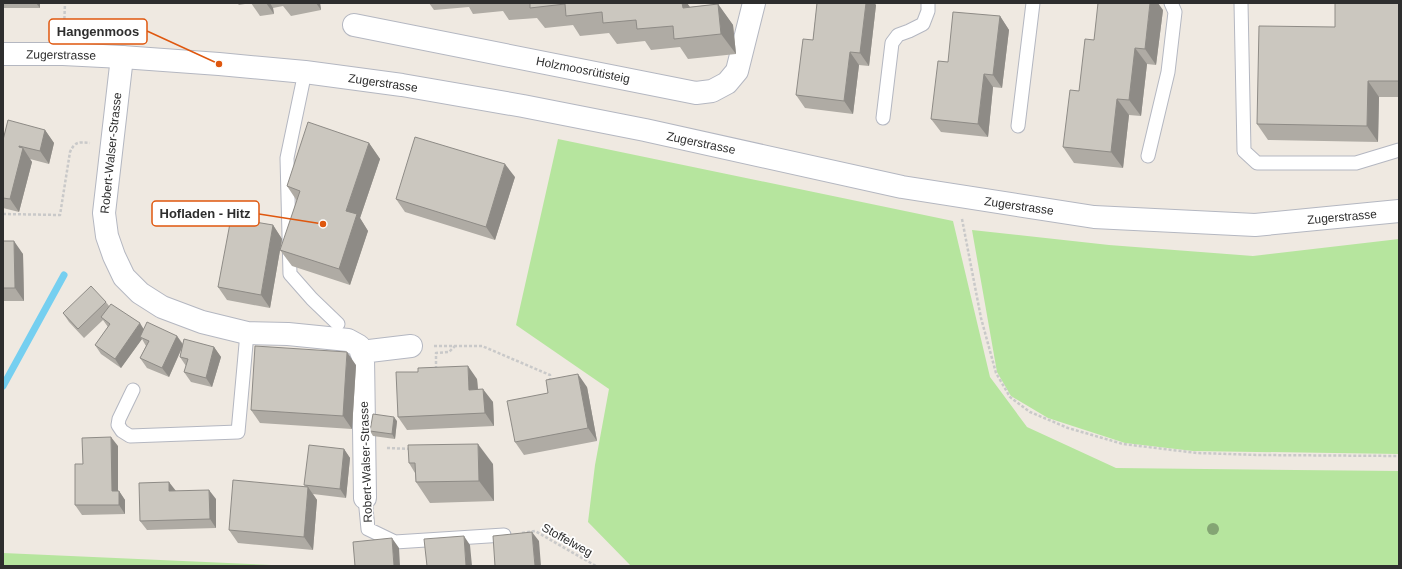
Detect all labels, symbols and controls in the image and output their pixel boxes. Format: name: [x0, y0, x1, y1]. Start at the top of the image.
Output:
callout: Hangenmoos: [49, 19, 147, 44]
text: Hangenmoos: [57, 24, 139, 39]
street label: Zugerstrasse: [26, 47, 96, 63]
street label: Holzmoosrütisteig: [535, 54, 631, 86]
street label: Zugerstrasse: [347, 71, 419, 95]
street label: Robert-Walser-Strasse: [98, 91, 124, 214]
street label: Zugerstrasse: [665, 129, 737, 157]
street label: Zugerstrasse: [983, 194, 1055, 218]
callout: Hofladen - Hitz: [152, 201, 259, 226]
text: Hofladen - Hitz: [160, 206, 251, 221]
street label: Zugerstrasse: [1307, 207, 1378, 227]
street label: Robert-Walser-Strasse: [357, 401, 375, 523]
street label: Stoffelweg: [539, 520, 595, 560]

